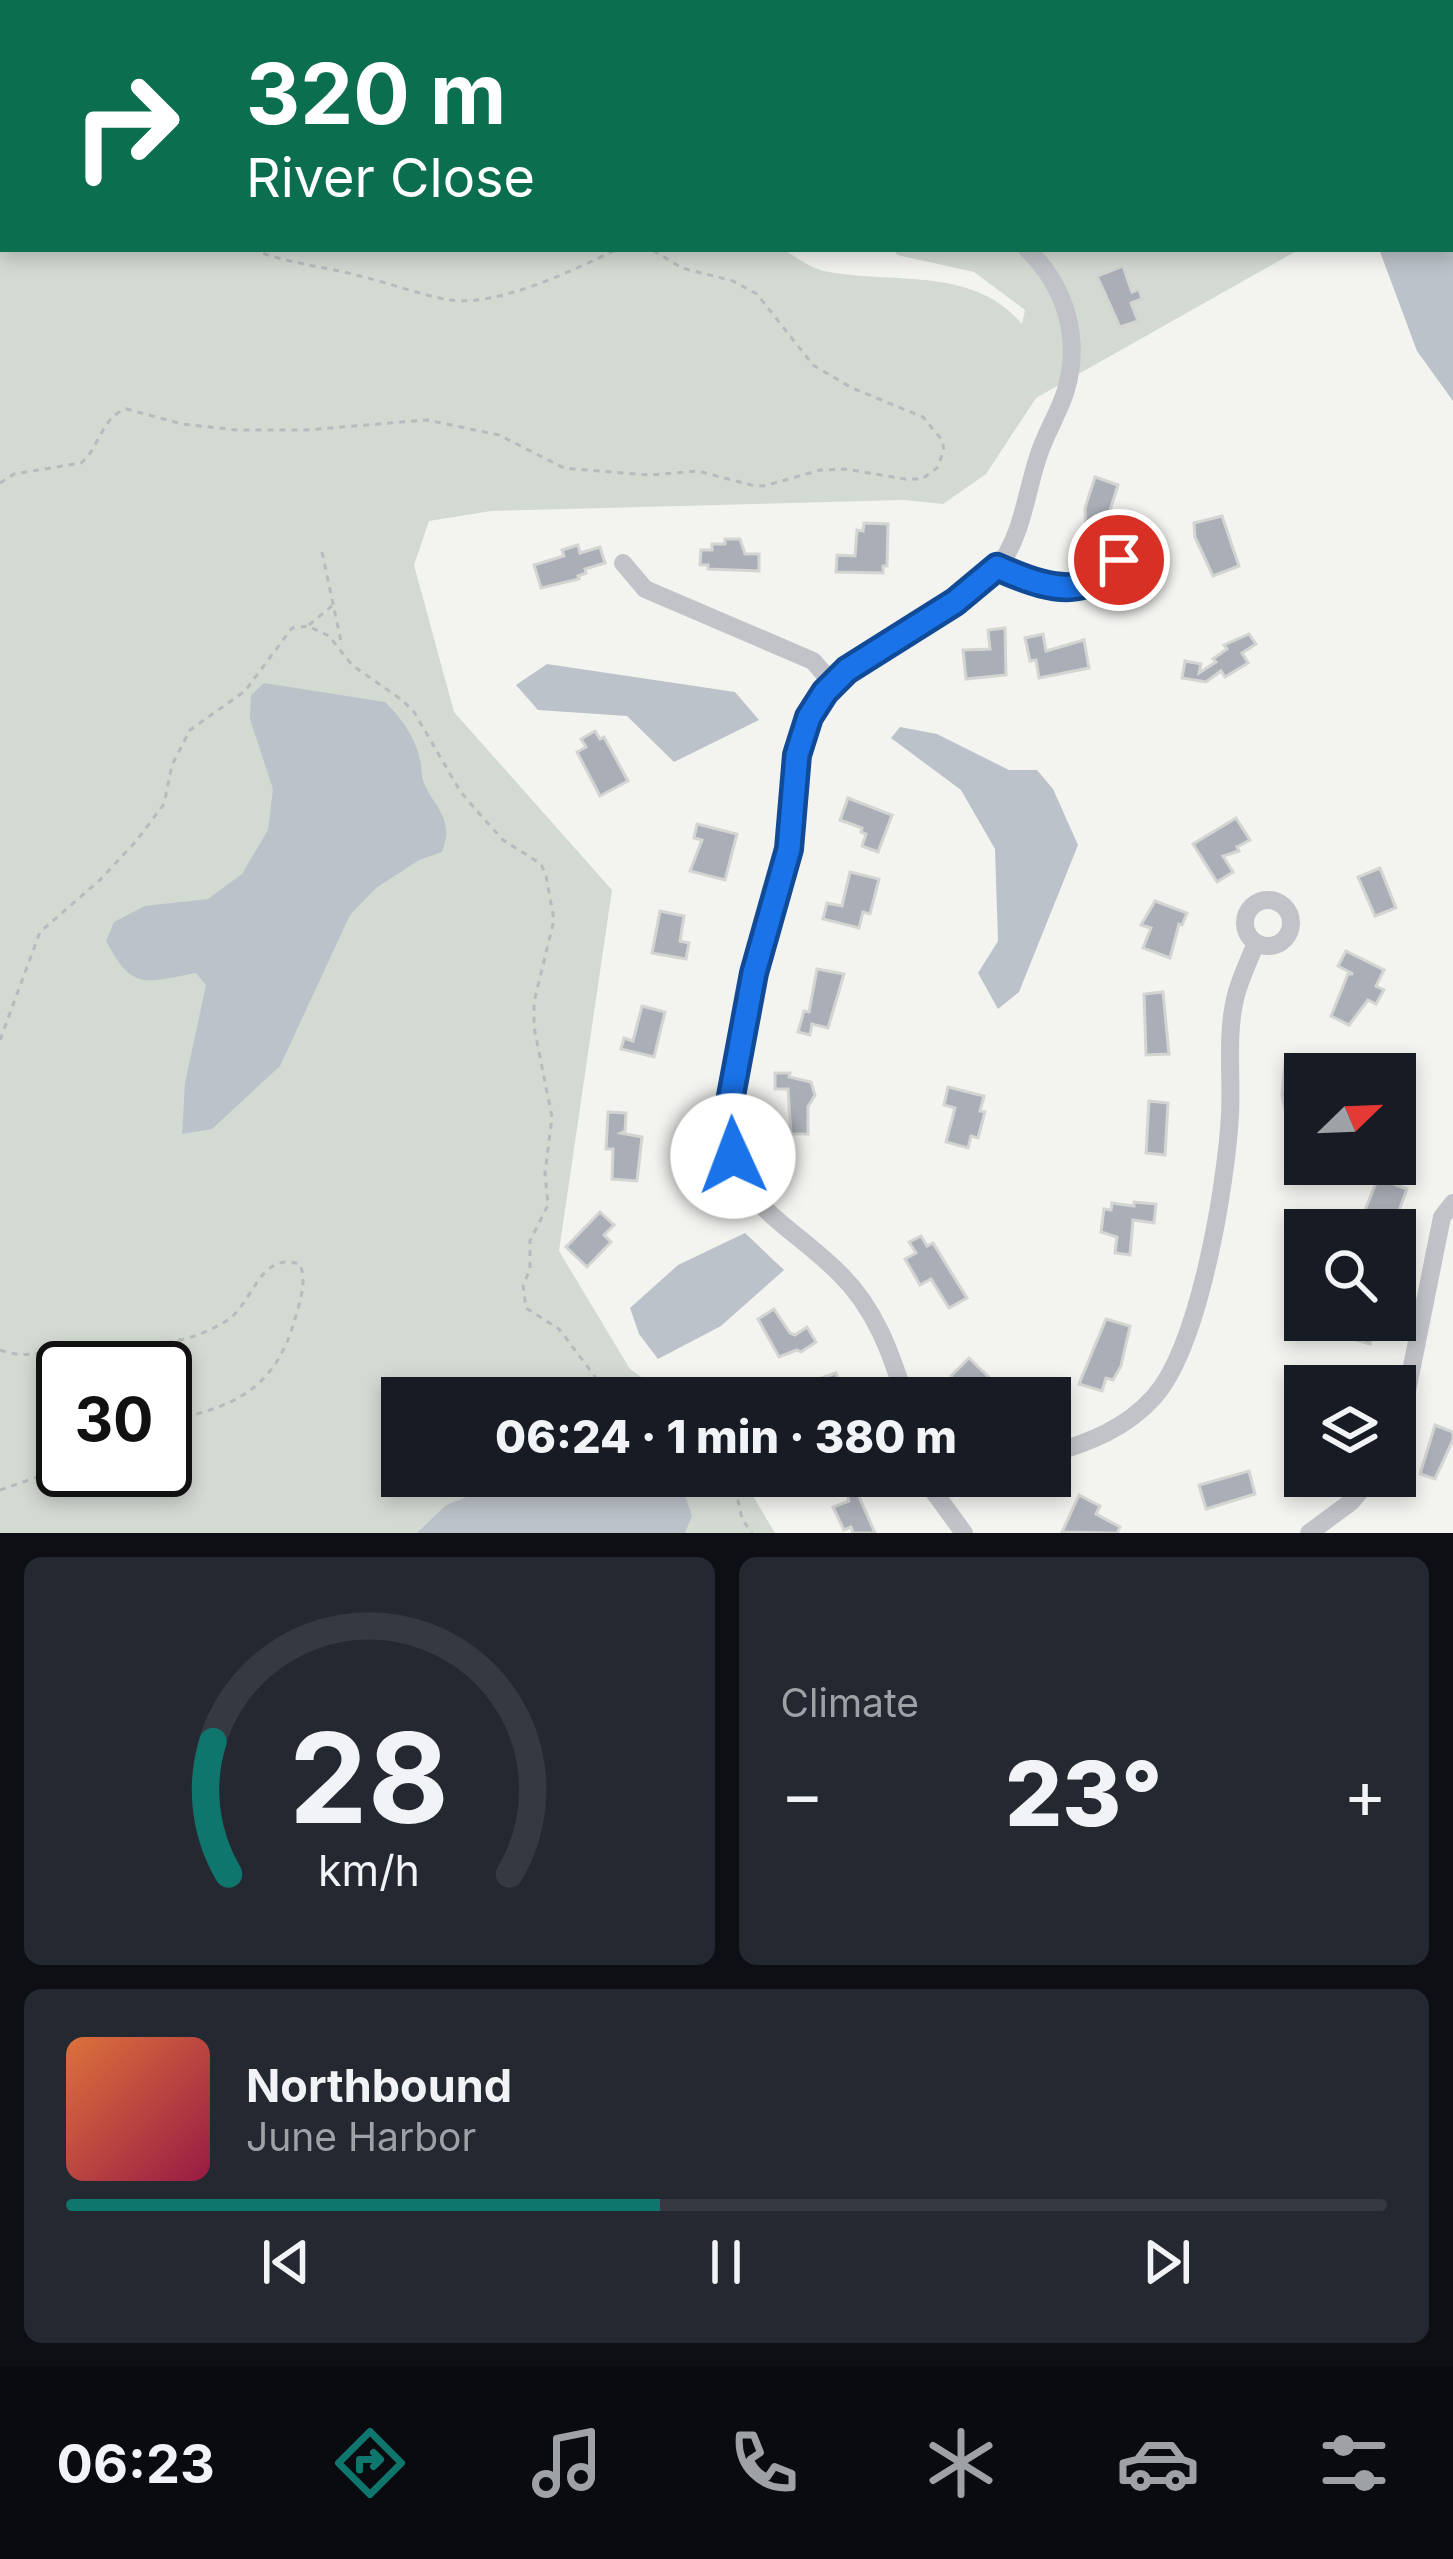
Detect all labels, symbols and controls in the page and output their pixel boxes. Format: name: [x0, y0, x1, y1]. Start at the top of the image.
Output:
text: 320 m: [246, 43, 506, 144]
icon: right: [48, 48, 204, 204]
text: River Close: [246, 145, 535, 210]
pin: [1068, 509, 1170, 611]
icon: arrive: [1086, 527, 1152, 593]
north arrow: [1284, 1053, 1416, 1185]
map controls: [1284, 1053, 1416, 1497]
position arrow: [670, 1093, 796, 1219]
button: search: [1284, 1209, 1416, 1341]
speed limit sign: 30: [36, 1341, 192, 1497]
button: layers: [1284, 1365, 1416, 1497]
text: 06:24 · 1 min · 380 m: [495, 1409, 957, 1464]
text: Climate: [781, 1679, 919, 1726]
text: 28: [289, 1702, 449, 1853]
text: 23°: [1005, 1739, 1163, 1848]
text: −: [781, 1754, 824, 1834]
text: +: [1343, 1754, 1387, 1834]
text: km/h: [318, 1844, 420, 1896]
text: Northbound: [246, 2058, 512, 2113]
text: June Harbor: [246, 2113, 476, 2160]
icon: previous: [253, 2229, 319, 2295]
icon: pause: [693, 2229, 759, 2295]
icon: next: [1134, 2229, 1200, 2295]
icon: directions: [328, 2421, 412, 2505]
icon: music: [525, 2421, 609, 2505]
icon: phone: [722, 2421, 806, 2505]
icon: climate: [919, 2421, 1003, 2505]
icon: car: [1116, 2421, 1200, 2505]
icon: filters: [1312, 2421, 1396, 2505]
text: 06:23: [56, 2431, 215, 2496]

